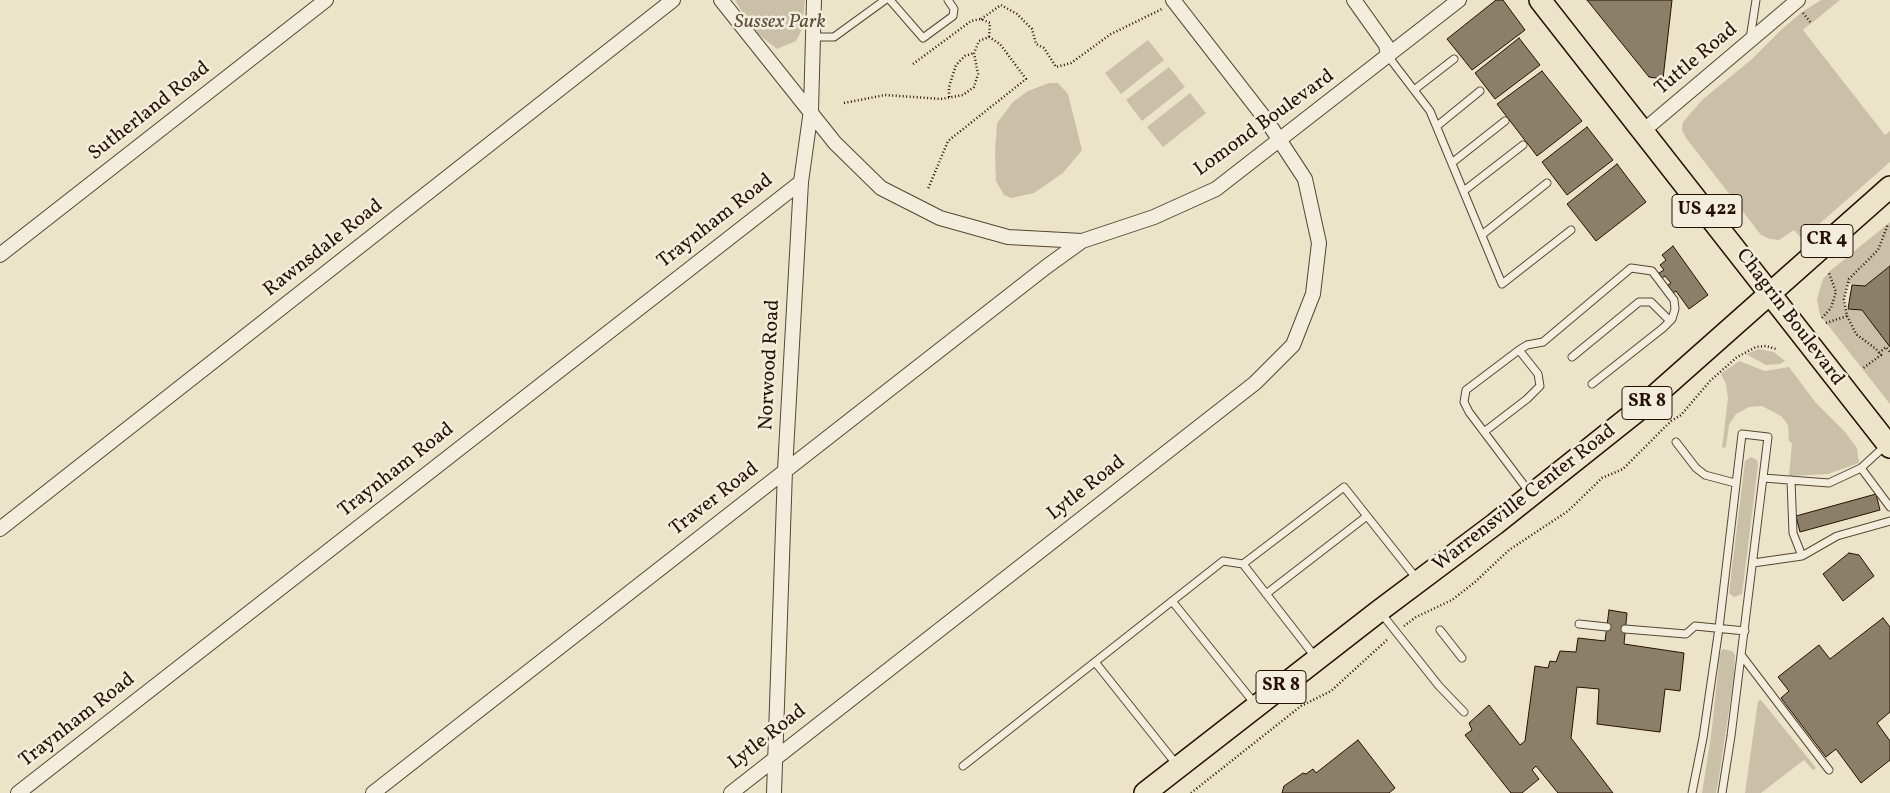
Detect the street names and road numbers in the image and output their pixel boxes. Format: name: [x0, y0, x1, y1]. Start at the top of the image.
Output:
street label: Tuttle Road: [1651, 19, 1743, 101]
street label: Sutherland Road: [85, 57, 215, 167]
street label: Lomond Boulevard: [1190, 65, 1340, 183]
street label: Traynham Road: [653, 169, 779, 275]
street label: Rawnsdale Road: [260, 195, 388, 303]
road number: US 422: [1672, 195, 1742, 228]
road number: CR 4: [1801, 225, 1853, 258]
street label: Chagrin Boulevard: [1730, 245, 1848, 391]
street label: Norwood Road: [756, 299, 786, 431]
road number: SR 8: [1622, 386, 1672, 419]
street label: Traynham Road: [334, 418, 460, 524]
street label: Warrensville Center Road: [1429, 420, 1621, 578]
street label: Lytle Road: [1043, 451, 1131, 527]
street label: Traver Road: [666, 458, 764, 542]
street label: Traynham Road: [15, 668, 141, 774]
road number: SR 8: [1256, 670, 1306, 704]
street label: Lytle Road: [724, 700, 812, 776]

